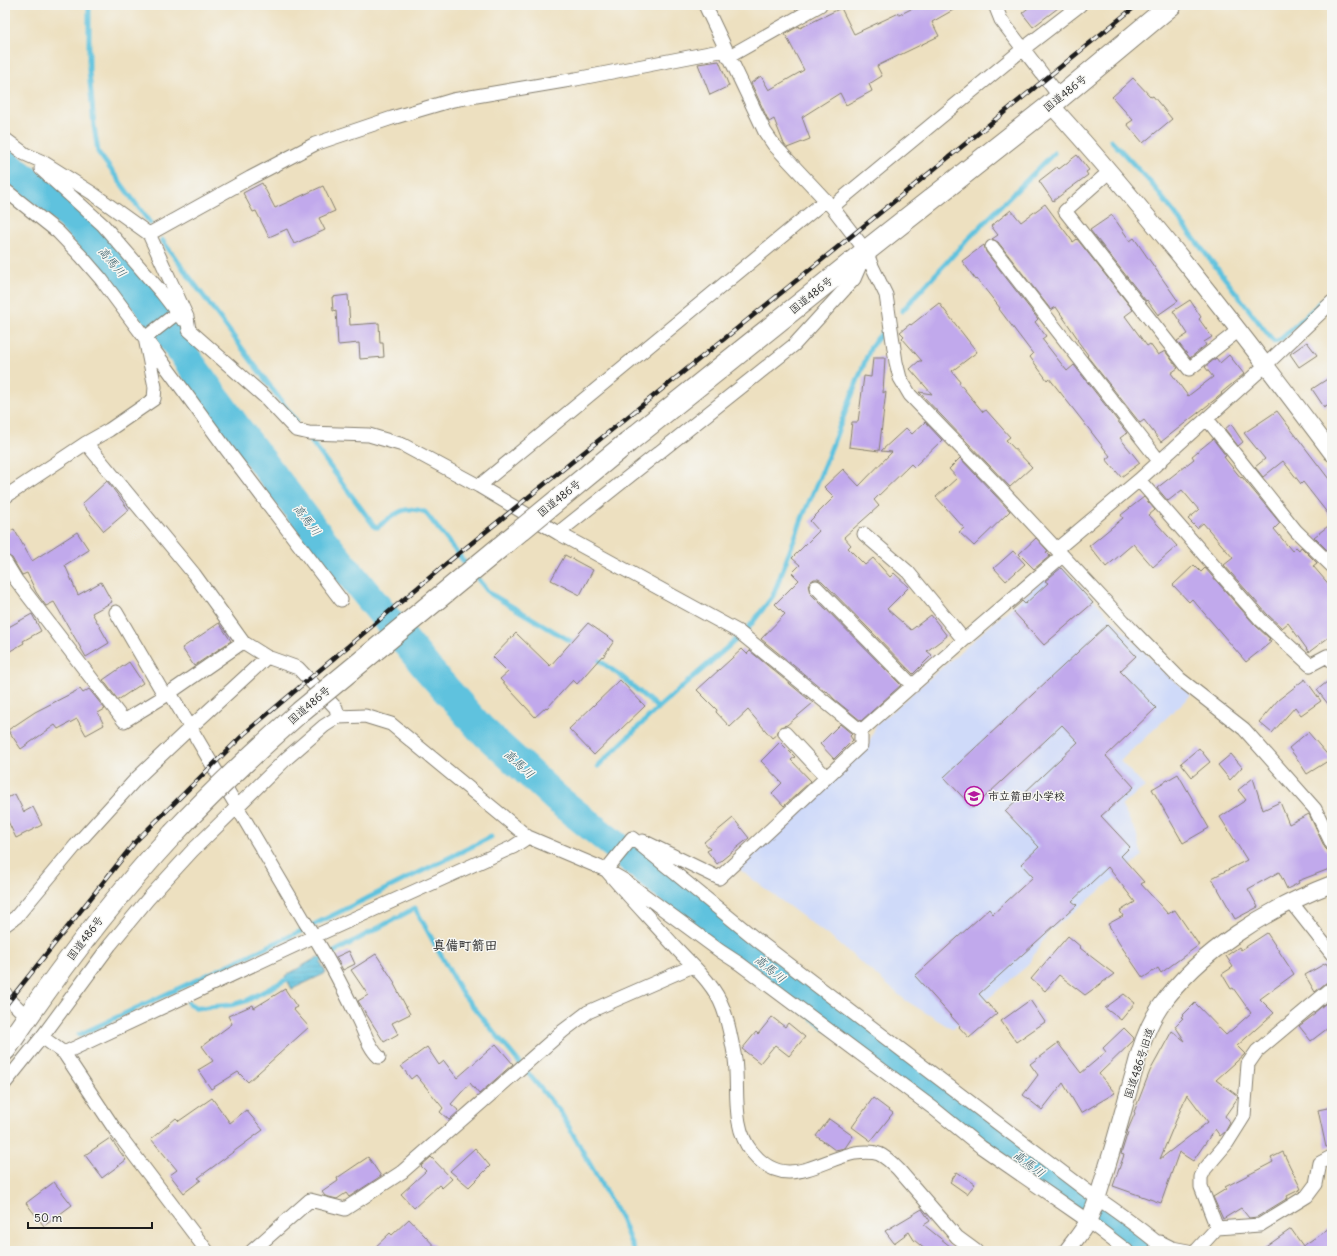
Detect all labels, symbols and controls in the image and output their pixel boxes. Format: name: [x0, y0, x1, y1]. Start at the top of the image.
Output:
street label: 国道486号: [1040, 71, 1090, 115]
water label: 高馬川: [95, 243, 130, 280]
street label: 国道486号: [786, 273, 836, 317]
street label: 国道486号: [534, 476, 584, 520]
water label: 高馬川: [290, 501, 324, 538]
street label: 国道486号: [285, 683, 333, 727]
water label: 高馬川: [501, 746, 538, 781]
school or university icon: 市立箭田小学校: [963, 785, 985, 807]
place label: 市立箭田小学校: [988, 789, 1065, 803]
street label: 国道486号: [64, 913, 106, 963]
district label: 真備町箭田: [432, 937, 498, 954]
water label: 高馬川: [752, 951, 789, 986]
street label: 国道486号旧道: [1121, 1026, 1157, 1100]
water label: 高馬川: [1010, 1147, 1048, 1180]
scale bar: [28, 1204, 152, 1230]
text: 50 m: [34, 1210, 63, 1225]

